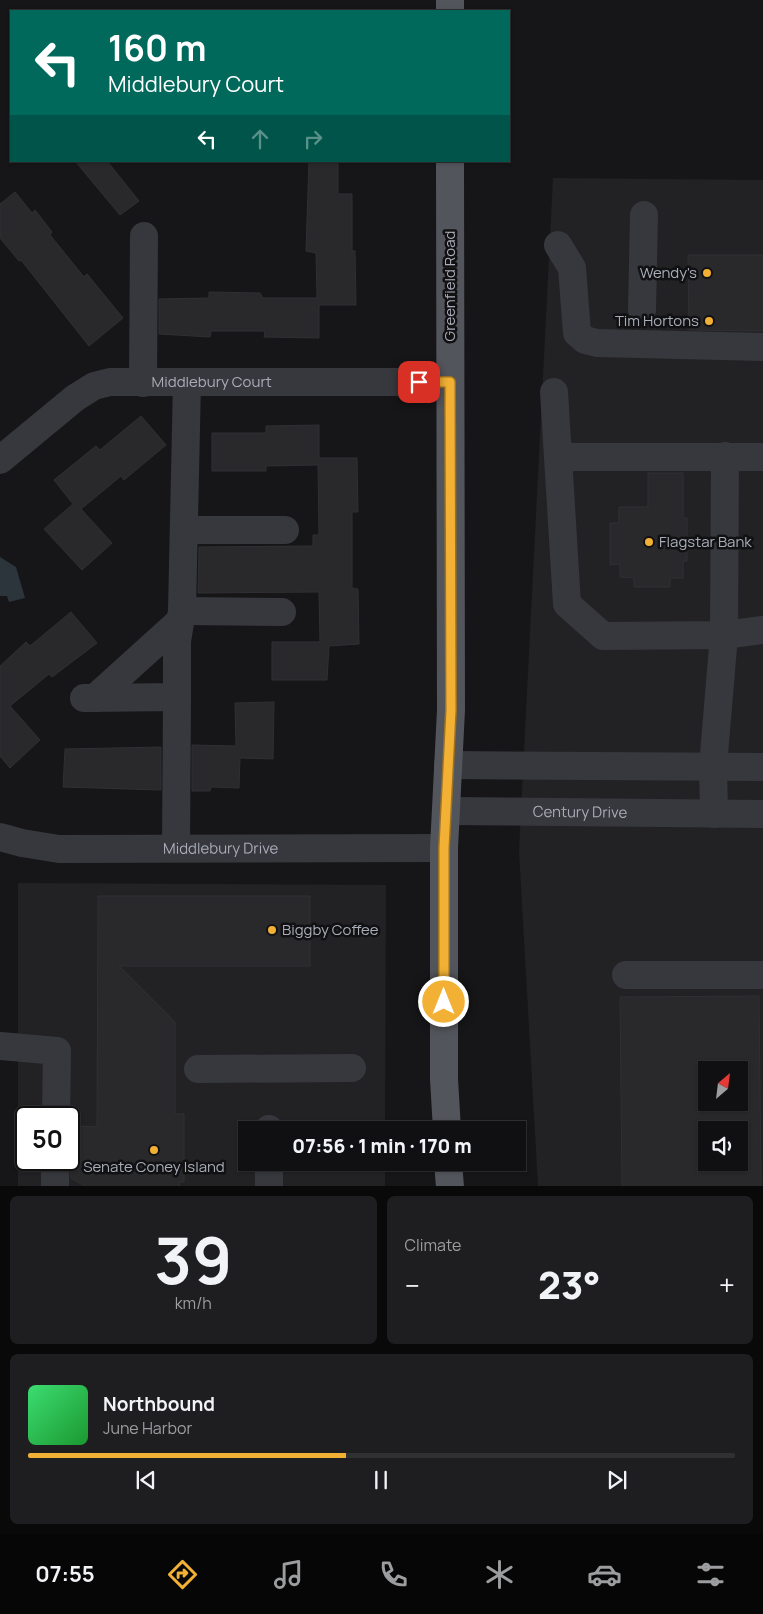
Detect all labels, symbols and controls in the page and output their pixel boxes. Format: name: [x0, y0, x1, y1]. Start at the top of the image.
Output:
text: 160 m: [108, 24, 207, 72]
icon: left: [25, 30, 90, 95]
text: Middlebury Court: [108, 69, 284, 99]
icon: left: [193, 125, 221, 153]
icon: ahead: [246, 125, 274, 153]
icon: right: [299, 125, 327, 153]
street label: Greenfield Road: [439, 231, 460, 341]
place label: Wendy's: [640, 262, 697, 283]
marker: Wendy's: [701, 267, 713, 279]
place label: Tim Hortons: [615, 310, 699, 331]
marker: Tim Hortons: [703, 315, 715, 327]
pin: [398, 361, 440, 403]
icon: arrive: [405, 368, 433, 396]
street label: Middlebury Court: [152, 371, 272, 392]
place label: Flagstar Bank: [659, 531, 752, 552]
marker: Flagstar Bank: [643, 536, 655, 548]
street label: Century Drive: [533, 801, 628, 823]
street label: Middlebury Drive: [163, 837, 279, 859]
place label: Biggby Coffee: [282, 919, 379, 940]
marker: Biggby Coffee: [266, 924, 278, 936]
position arrow: [417, 975, 469, 1027]
north arrow: [698, 1061, 748, 1111]
map controls: [698, 1061, 748, 1171]
speed limit sign: 50: [15, 1106, 80, 1171]
button: sound: [698, 1121, 748, 1171]
text: 07:56 · 1 min · 170 m: [292, 1133, 472, 1159]
marker: Senate Coney Island: [148, 1144, 160, 1156]
place label: Senate Coney Island: [83, 1156, 225, 1177]
text: 39: [154, 1215, 232, 1304]
text: Climate: [405, 1234, 461, 1256]
text: 23°: [538, 1258, 600, 1310]
text: −: [405, 1266, 420, 1304]
text: +: [719, 1266, 735, 1304]
text: km/h: [175, 1292, 212, 1314]
text: Northbound: [103, 1391, 215, 1417]
text: June Harbor: [103, 1417, 192, 1439]
icon: previous: [132, 1466, 160, 1494]
icon: pause: [367, 1466, 395, 1494]
icon: next: [603, 1466, 631, 1494]
icon: directions: [165, 1557, 200, 1592]
icon: music: [271, 1557, 306, 1592]
icon: phone: [376, 1557, 411, 1592]
icon: climate: [482, 1557, 517, 1592]
icon: car: [587, 1557, 622, 1592]
icon: filters: [693, 1557, 728, 1592]
text: 07:55: [35, 1559, 95, 1589]

